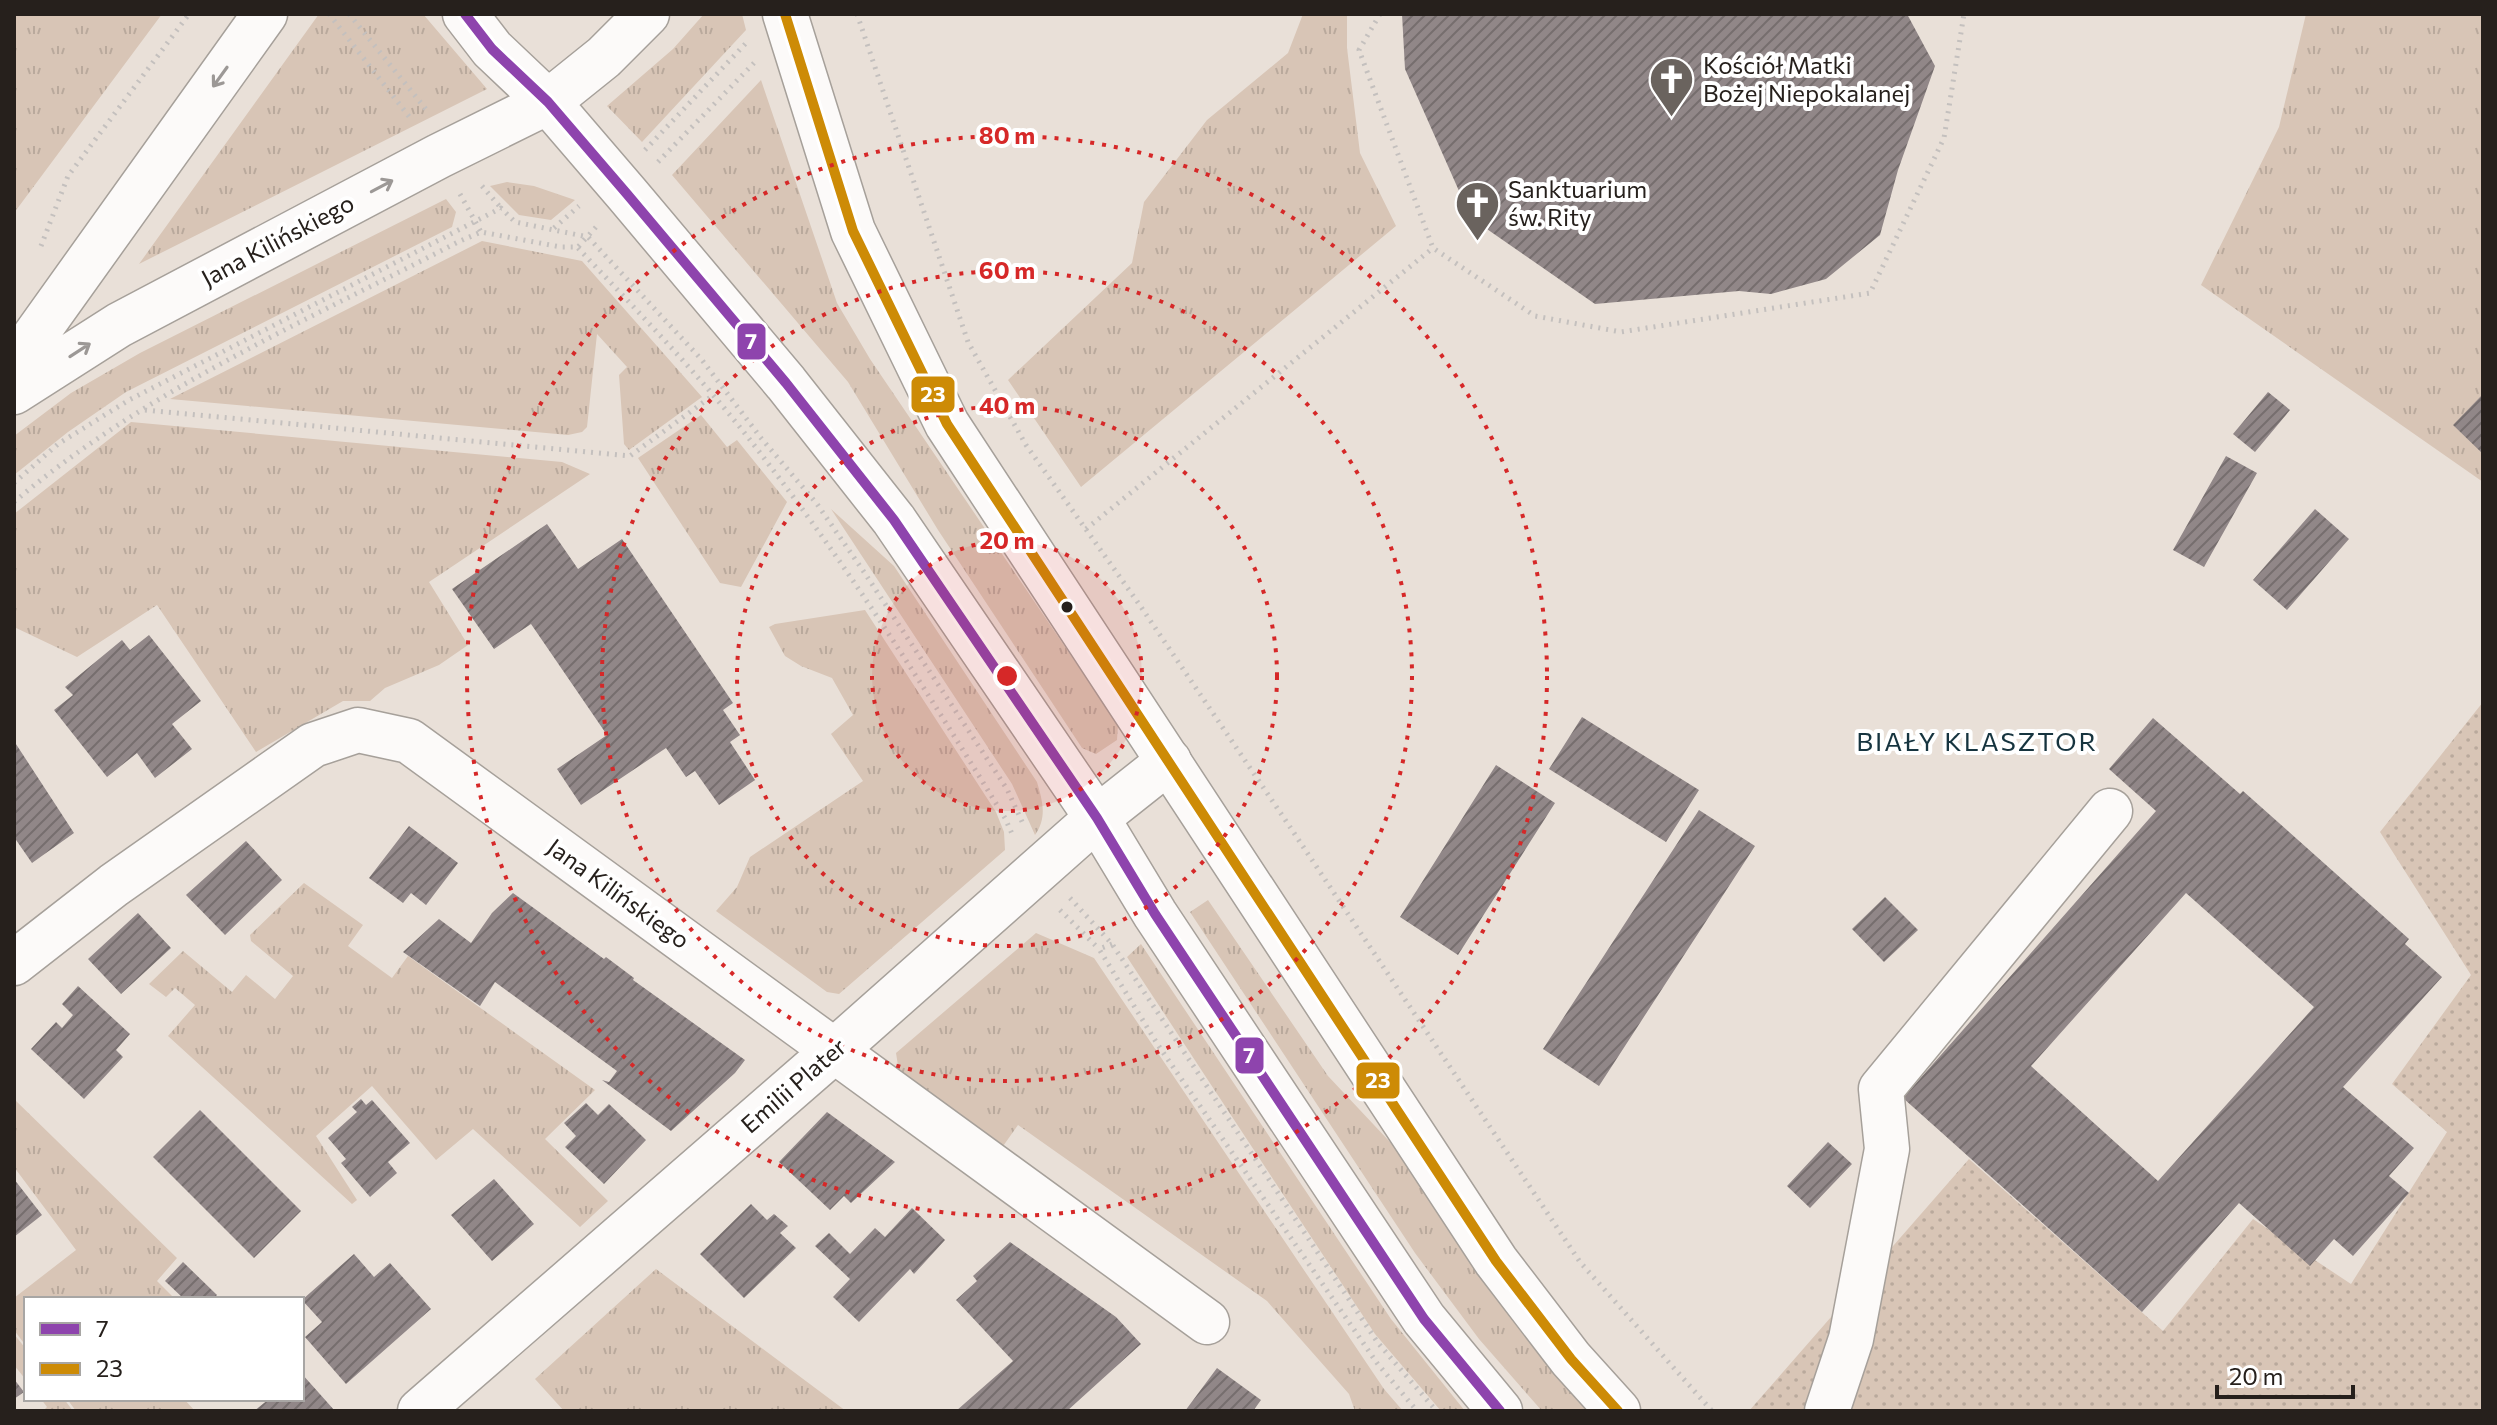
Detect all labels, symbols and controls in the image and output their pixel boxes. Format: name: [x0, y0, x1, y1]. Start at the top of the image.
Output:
place label: Kościół Matki Bożej Niepokalanej: [1703, 50, 1910, 107]
church icon: Kościół Matki Bożej Niepokalanej: [1648, 56, 1696, 119]
one-way arrow: [212, 66, 228, 88]
text: 80 m: [979, 120, 1035, 149]
place label: Sanktuarium św. Rity: [1508, 174, 1647, 231]
one-way arrow: [370, 178, 393, 194]
church icon: Sanktuarium św. Rity: [1453, 180, 1501, 243]
street label: Jana Kilińskiego: [196, 187, 359, 292]
text: 60 m: [979, 255, 1035, 284]
line badge: 7: [736, 322, 767, 361]
text: 7: [745, 327, 757, 354]
one-way arrow: [68, 342, 90, 358]
line badge: 23: [910, 375, 956, 414]
text: 23: [920, 380, 946, 407]
text: 40 m: [979, 390, 1035, 419]
text: 20 m: [980, 525, 1034, 554]
unlabelled marker: [1059, 599, 1075, 615]
centre of rings: [993, 662, 1021, 690]
district label: BIAŁY KLASZTOR: [1856, 725, 2098, 756]
street label: Jana Kilińskiego: [542, 832, 696, 954]
street label: Emilii Plater: [734, 1031, 852, 1138]
line badge: 7: [1234, 1036, 1265, 1075]
text: 7: [1243, 1041, 1255, 1068]
line badge: 23: [1355, 1061, 1401, 1100]
text: 23: [1365, 1066, 1391, 1093]
legend: [24, 1297, 304, 1401]
text: 7: [96, 1313, 109, 1342]
scale bar: [2217, 1349, 2353, 1399]
text: 23: [96, 1353, 123, 1382]
text: 20 m: [2229, 1361, 2283, 1390]

